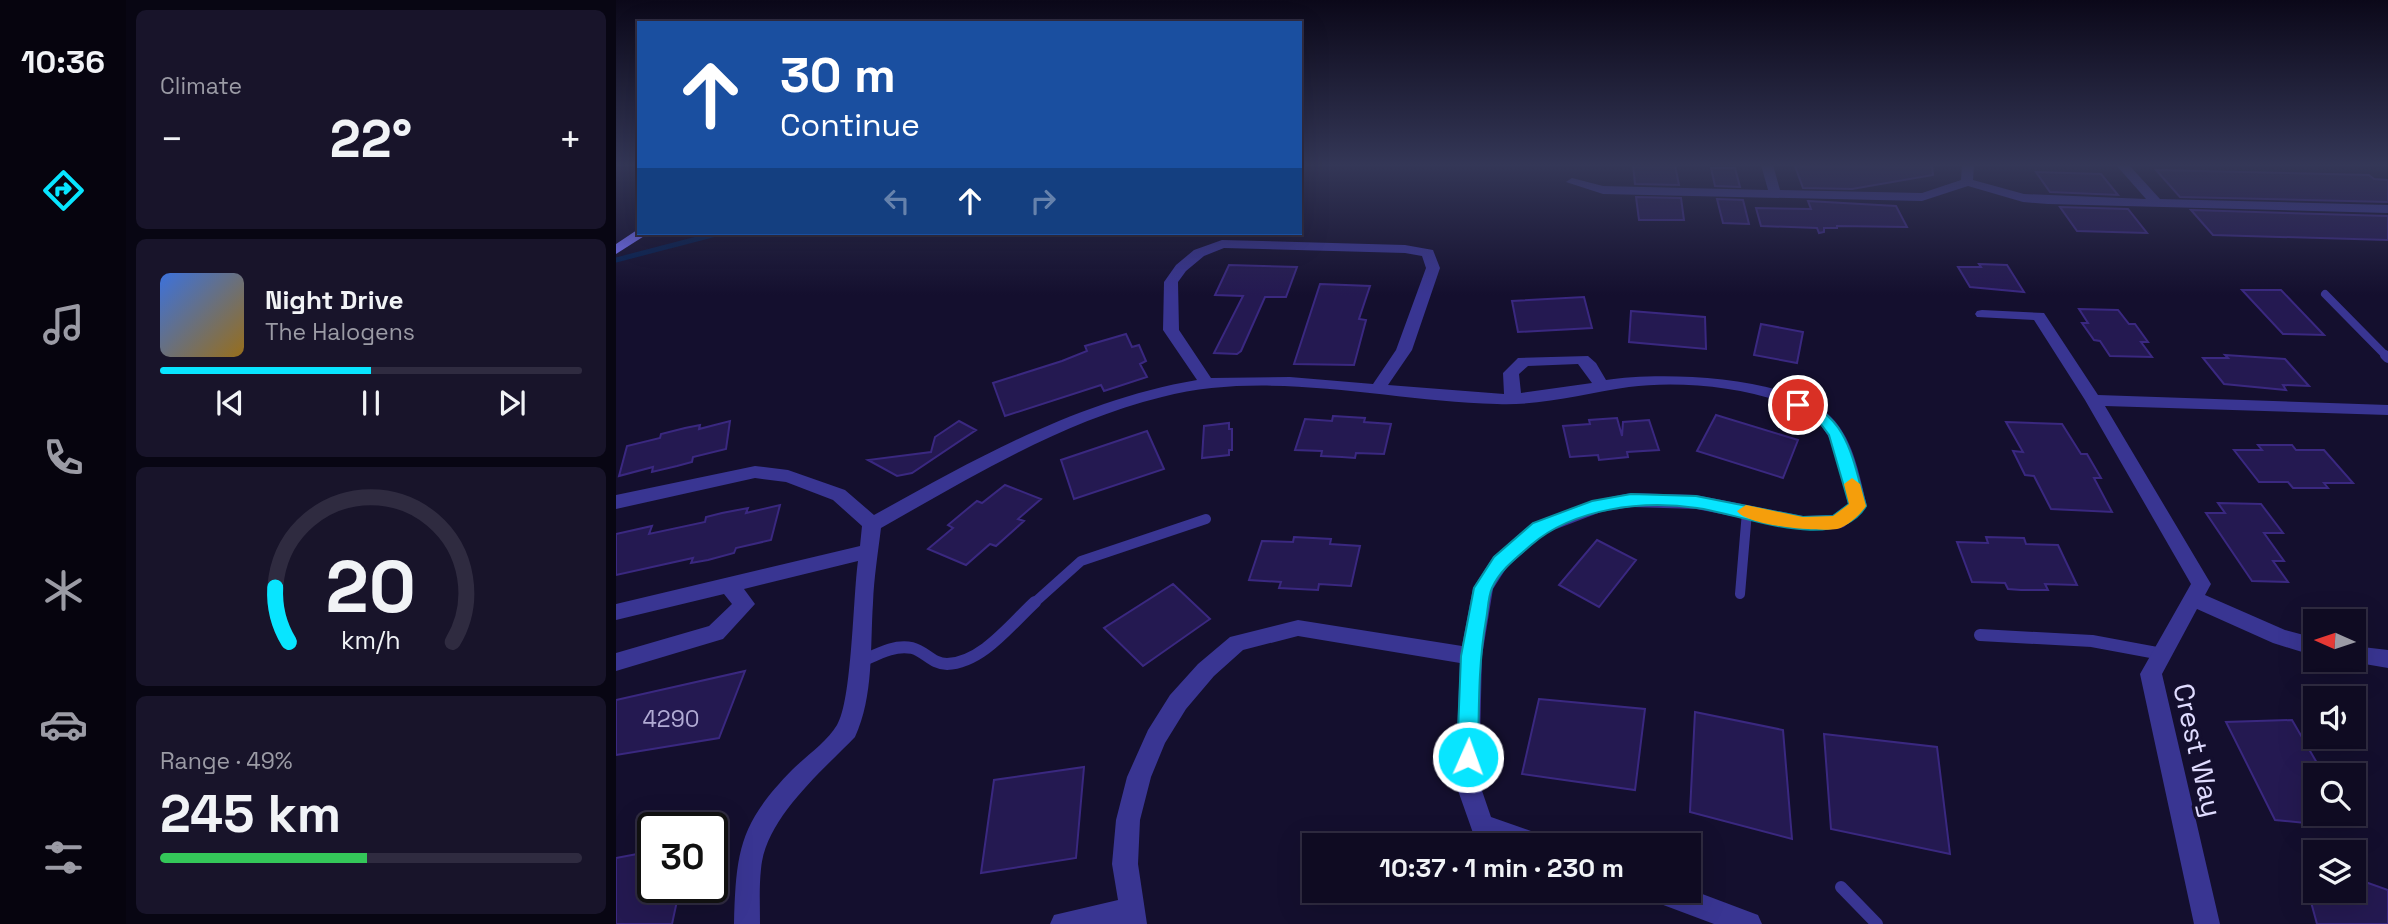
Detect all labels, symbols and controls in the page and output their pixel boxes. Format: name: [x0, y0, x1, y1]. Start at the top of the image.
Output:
text: 10:36: [21, 42, 105, 82]
text: 30 m: [780, 44, 896, 106]
icon: ahead: [665, 49, 756, 140]
text: Climate: [160, 71, 242, 101]
text: Continue: [780, 105, 920, 145]
text: 22°: [330, 106, 412, 172]
text: −: [160, 115, 184, 163]
text: +: [558, 115, 582, 163]
icon: directions: [39, 166, 88, 215]
icon: left: [878, 182, 916, 220]
icon: ahead: [951, 182, 989, 220]
icon: right: [1024, 182, 1062, 220]
text: Night Drive: [265, 283, 403, 317]
icon: music: [39, 300, 88, 349]
text: The Halogens: [265, 317, 415, 347]
pin: [1768, 375, 1828, 435]
icon: previous: [211, 384, 249, 422]
icon: pause: [352, 384, 390, 422]
icon: next: [493, 384, 531, 422]
icon: arrive: [1779, 386, 1817, 424]
icon: phone: [39, 433, 88, 482]
text: 20: [326, 541, 416, 634]
icon: climate: [39, 566, 88, 615]
north arrow: [2303, 609, 2366, 672]
map controls: [2303, 609, 2366, 903]
text: km/h: [341, 624, 401, 656]
street label: Crest Way: [2165, 680, 2231, 820]
button: sound: [2303, 686, 2366, 749]
icon: car: [39, 700, 88, 749]
house number: 4290: [642, 704, 700, 734]
position arrow: [1431, 720, 1505, 794]
text: Range · 49%: [160, 746, 293, 776]
button: search: [2303, 763, 2366, 826]
text: 245 km: [160, 781, 341, 847]
speed limit sign: 30: [637, 812, 728, 903]
icon: filters: [39, 833, 88, 882]
button: layers: [2303, 840, 2366, 903]
text: 10:37 · 1 min · 230 m: [1379, 851, 1624, 885]

